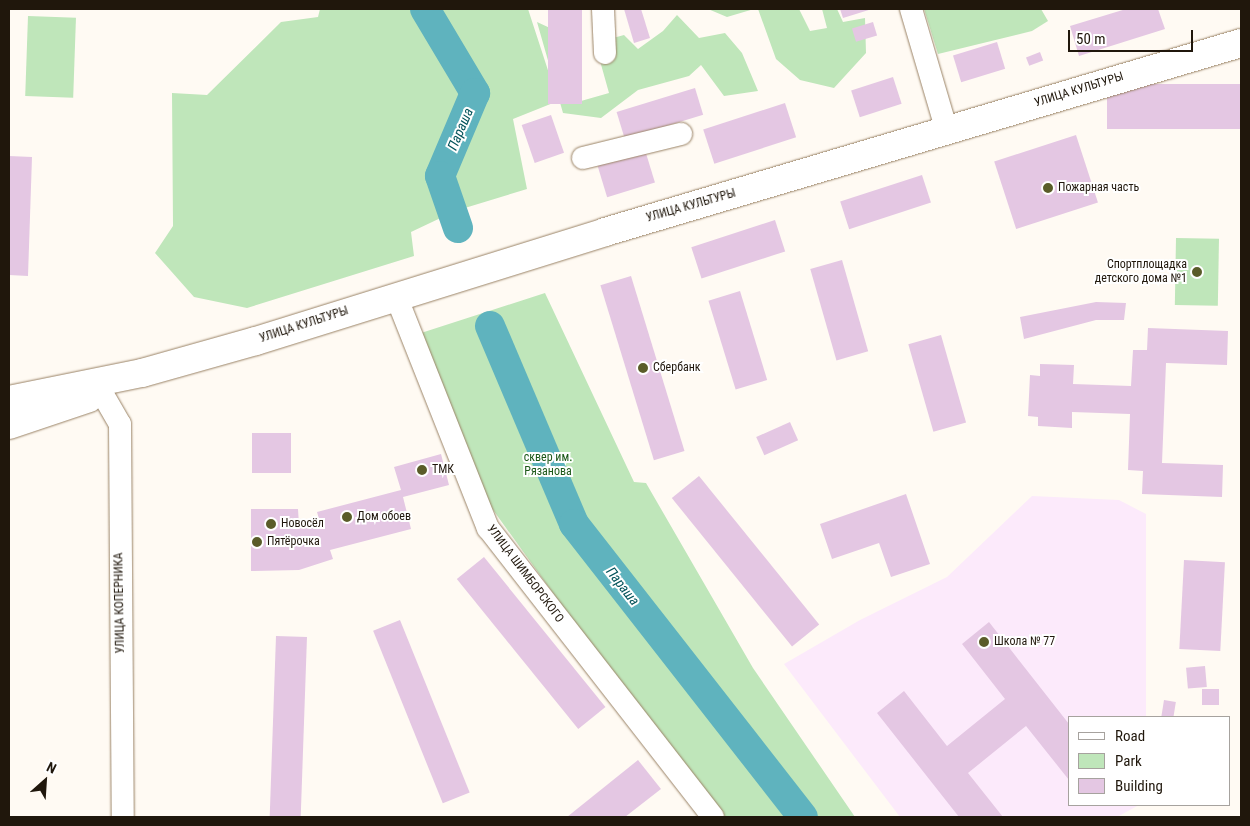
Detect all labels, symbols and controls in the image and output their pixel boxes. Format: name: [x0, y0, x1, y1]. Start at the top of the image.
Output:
scale bar: [1070, 20, 1195, 52]
text: 50 m: [1076, 30, 1106, 48]
street label: УЛИЦА КУЛЬТУРЫ: [1033, 70, 1125, 110]
water label: Параша: [444, 105, 476, 153]
place label: Пожарная часть: [1058, 181, 1139, 195]
marker: Пожарная часть: [1042, 182, 1054, 194]
street label: УЛИЦА КУЛЬТУРЫ: [645, 186, 737, 226]
place label: Спортплощадка детского дома №1: [1095, 258, 1187, 286]
marker: Спортплощадка детского дома №1: [1191, 266, 1203, 278]
street label: УЛИЦА КУЛЬТУРЫ: [258, 304, 350, 346]
place label: Сбербанк: [653, 361, 701, 375]
marker: Сбербанк: [637, 362, 649, 374]
park label: сквер им. Рязанова: [524, 451, 572, 479]
place label: ТМК: [432, 463, 454, 477]
marker: ТМК: [416, 464, 428, 476]
place label: Дом обоев: [357, 510, 411, 524]
marker: Дом обоев: [341, 511, 353, 523]
place label: Новосёл: [281, 517, 324, 531]
marker: Новосёл: [265, 518, 277, 530]
street label: УЛИЦА ШИМБОРСКОГО: [484, 522, 566, 626]
place label: Пятёрочка: [267, 535, 320, 549]
marker: Пятёрочка: [251, 536, 263, 548]
street label: УЛИЦА КОПЕРНИКА: [112, 552, 128, 654]
water label: Параша: [603, 563, 643, 609]
place label: Школа № 77: [994, 635, 1055, 649]
marker: Школа № 77: [978, 636, 990, 648]
legend: [1068, 716, 1230, 806]
text: Road: [1115, 727, 1145, 745]
text: Park: [1115, 752, 1142, 770]
north arrow: [20, 756, 70, 806]
text: N: [44, 758, 59, 777]
text: Building: [1115, 777, 1163, 795]

